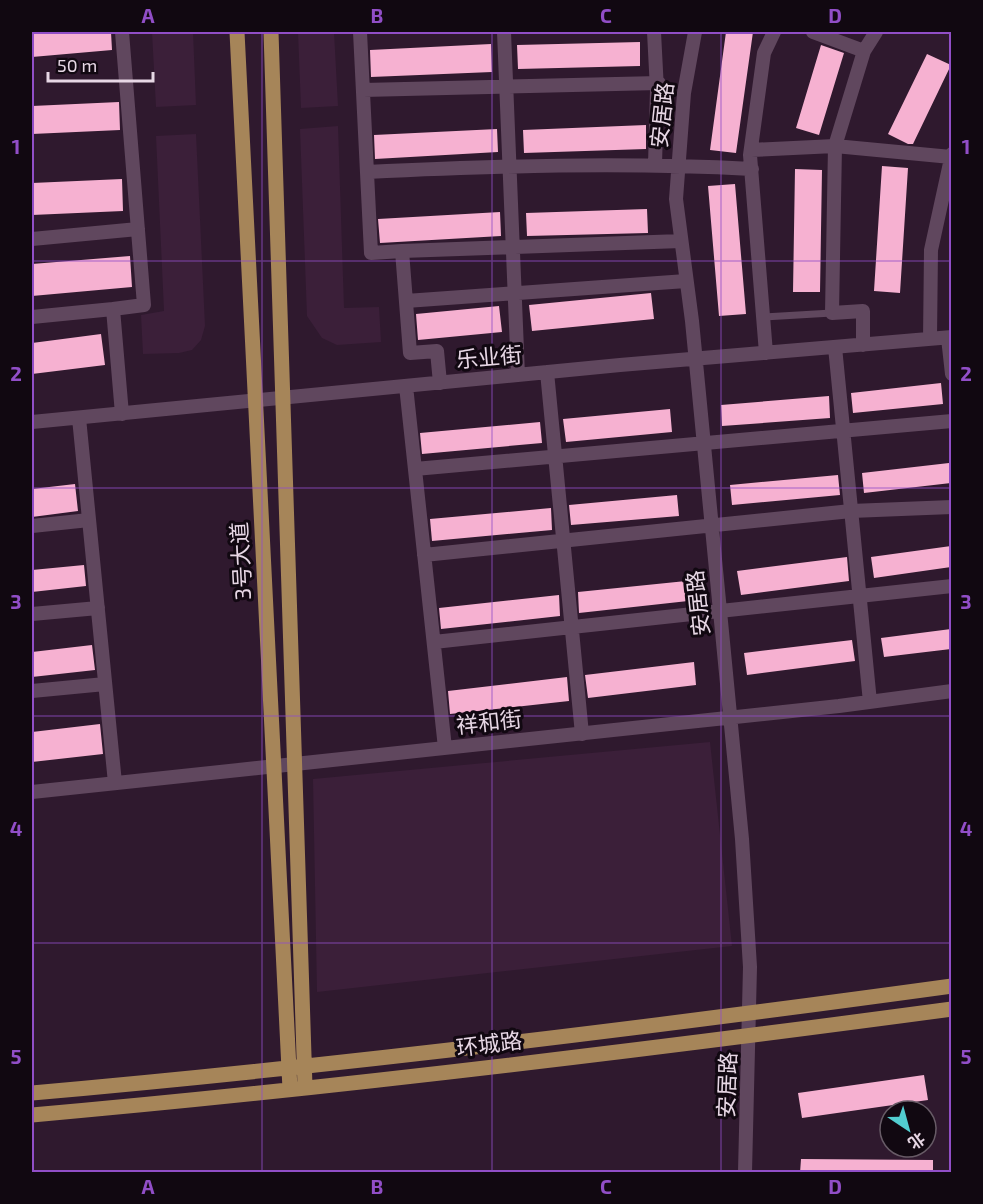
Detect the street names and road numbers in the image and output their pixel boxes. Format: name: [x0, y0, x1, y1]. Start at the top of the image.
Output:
street label: 安居路: [645, 81, 677, 149]
street label: 乐业街: [455, 340, 523, 372]
street label: 3号大道: [225, 521, 255, 601]
street label: 安居路: [681, 569, 713, 637]
street label: 祥和街: [455, 705, 523, 737]
street label: 环城路: [455, 1026, 523, 1060]
street label: 安居路: [712, 1052, 740, 1118]

